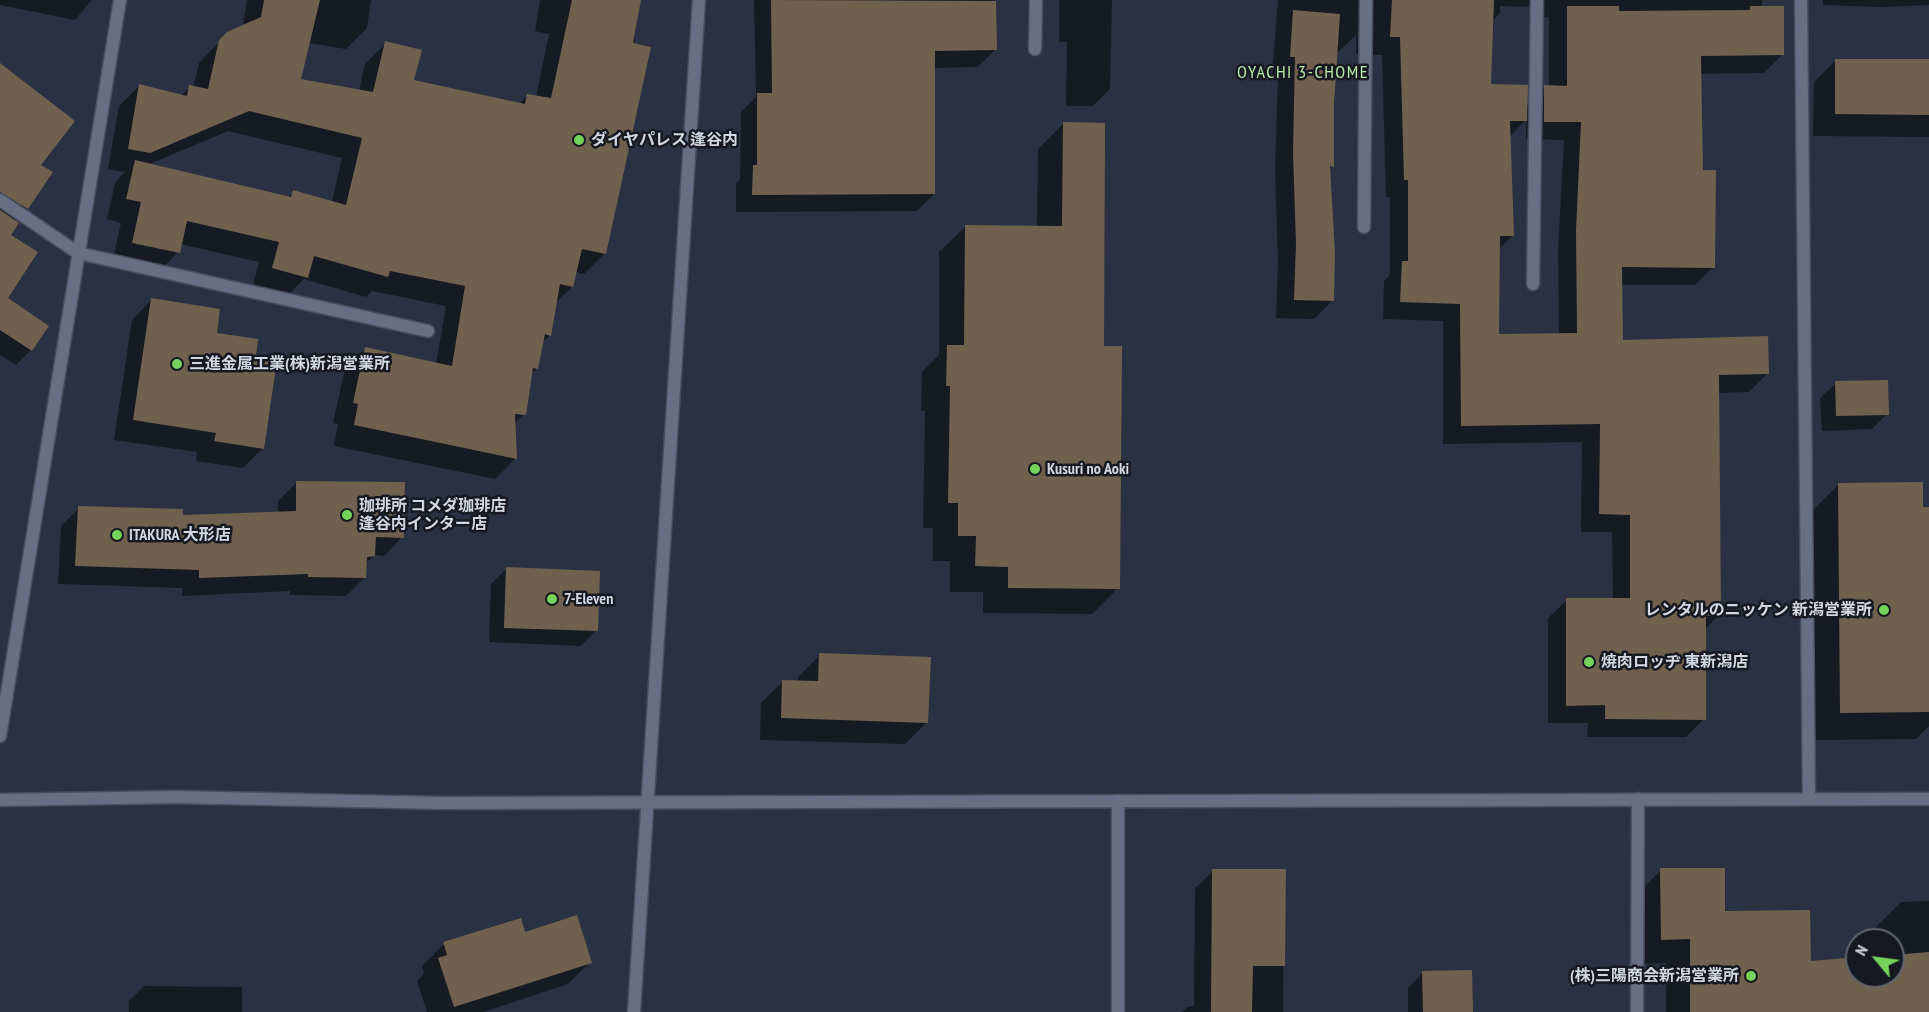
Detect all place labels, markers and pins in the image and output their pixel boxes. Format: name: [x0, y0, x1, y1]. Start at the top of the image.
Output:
place label: ダイヤパレス 逢谷内: [591, 130, 738, 150]
marker: ダイヤパレス 逢谷内: [572, 133, 586, 147]
place label: 三進金属工業(株)新潟営業所: [189, 354, 390, 374]
marker: 三進金属工業(株)新潟営業所: [170, 357, 184, 371]
place label: Kusuri no Aoki: [1047, 459, 1129, 479]
marker: Kusuri no Aoki: [1028, 462, 1042, 476]
place label: 珈琲所 コメダ珈琲店 逢谷内インター店: [359, 496, 506, 534]
marker: 珈琲所 コメダ珈琲店 逢谷内インター店: [340, 508, 354, 522]
place label: ITAKURA 大形店: [129, 525, 231, 545]
marker: ITAKURA 大形店: [110, 528, 124, 542]
place label: 7-Eleven: [564, 589, 613, 609]
marker: 7-Eleven: [545, 592, 559, 606]
place label: レンタルのニッケン 新潟営業所: [1645, 600, 1872, 620]
marker: レンタルのニッケン 新潟営業所: [1877, 603, 1891, 617]
place label: 焼肉ロッヂ 東新潟店: [1601, 652, 1748, 672]
marker: 焼肉ロッヂ 東新潟店: [1582, 655, 1596, 669]
place label: (株)三陽商会新潟営業所: [1570, 966, 1739, 986]
marker: (株)三陽商会新潟営業所: [1744, 969, 1758, 983]

